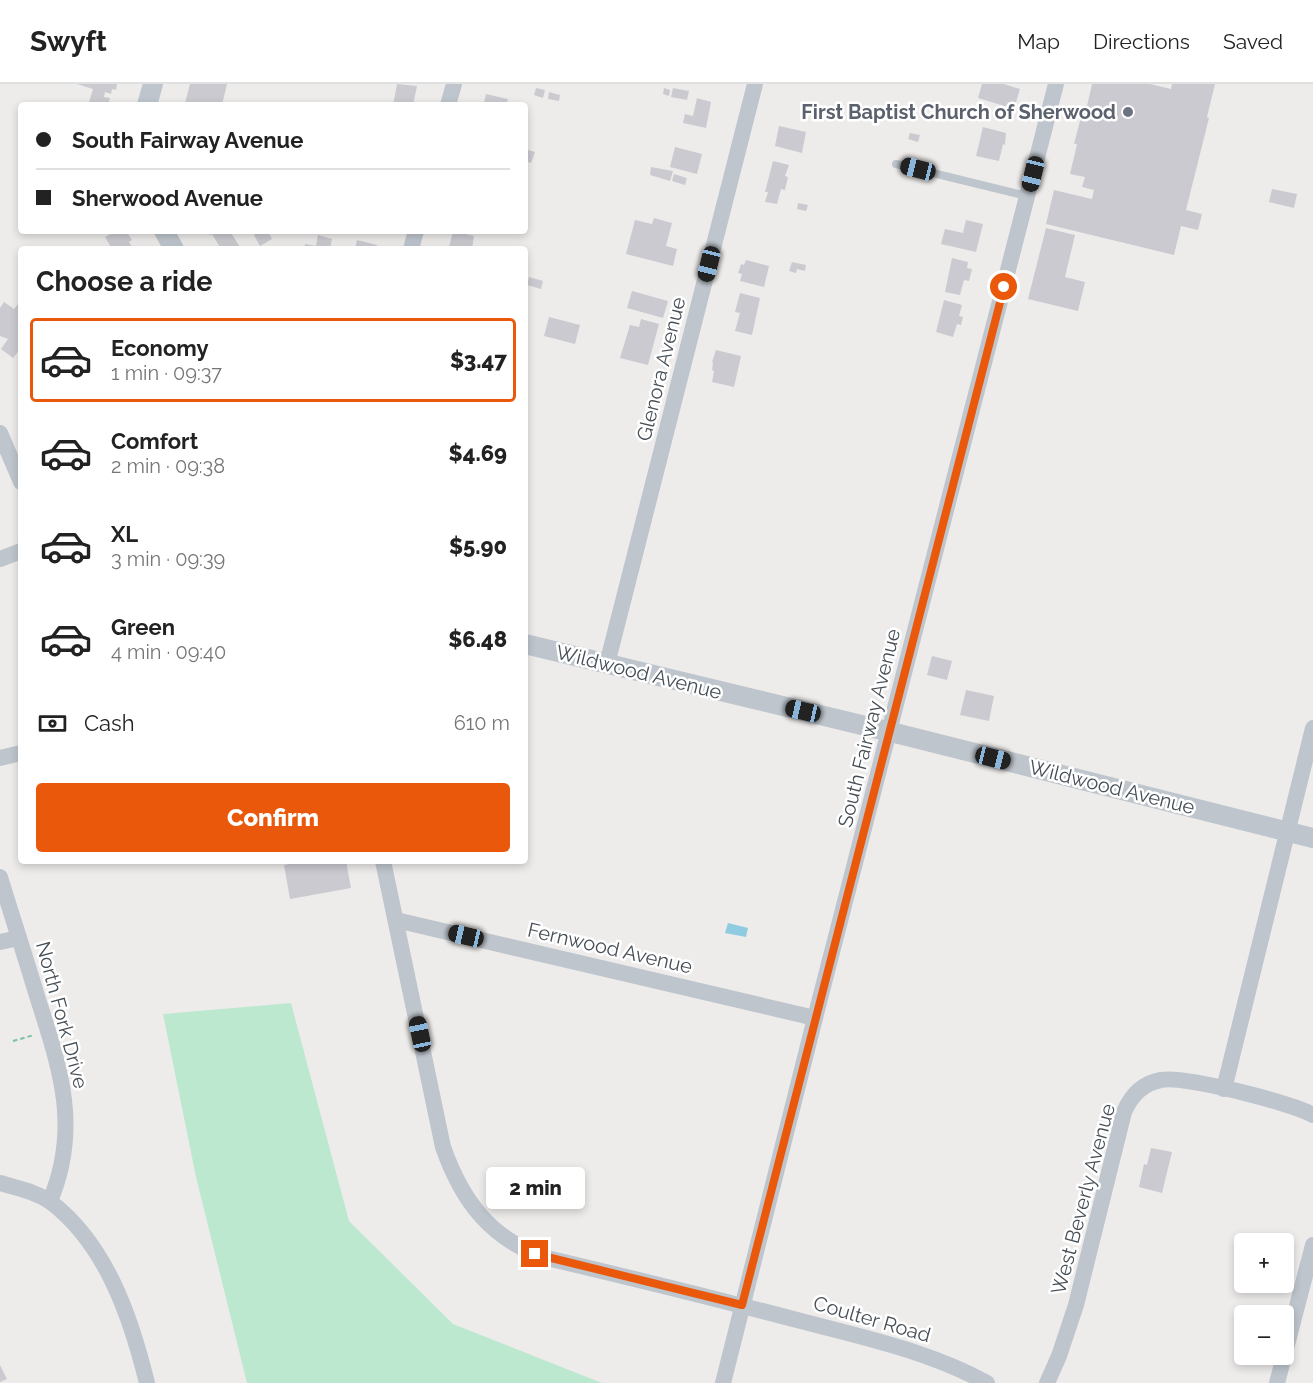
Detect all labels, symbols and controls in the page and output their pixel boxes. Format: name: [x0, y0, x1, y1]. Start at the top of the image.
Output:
text: Swyft: [30, 25, 107, 58]
text: Map: [1017, 29, 1060, 54]
text: Directions: [1093, 29, 1190, 54]
text: Saved: [1223, 29, 1283, 54]
place label: First Baptist Church of Sherwood: [801, 100, 1116, 124]
marker: First Baptist Church of Sherwood: [1121, 105, 1135, 119]
text: South Fairway Avenue: [72, 127, 303, 153]
car: [1020, 154, 1046, 194]
car: [898, 156, 938, 182]
text: Sherwood Avenue: [72, 185, 263, 211]
car: [696, 244, 722, 284]
text: Choose a ride: [36, 266, 212, 297]
route start: [990, 273, 1017, 300]
street label: Glenora Avenue: [632, 294, 691, 444]
icon: car: [39, 333, 93, 387]
text: Economy: [111, 335, 209, 361]
text: $3.47: [450, 347, 507, 373]
text: 1 min · 09:37: [111, 361, 222, 385]
icon: car: [39, 426, 93, 480]
text: Comfort: [111, 428, 198, 454]
text: $4.69: [449, 440, 507, 466]
text: 2 min · 09:38: [111, 454, 225, 478]
icon: car: [39, 519, 93, 573]
text: XL: [111, 521, 138, 547]
text: $5.90: [449, 533, 507, 559]
text: 3 min · 09:39: [111, 547, 225, 571]
icon: car: [39, 612, 93, 666]
text: Green: [111, 614, 175, 640]
text: $6.48: [448, 626, 507, 652]
street label: South Fairway Avenue: [833, 626, 905, 830]
text: 4 min · 09:40: [111, 640, 226, 664]
street label: Wildwood Avenue: [554, 640, 725, 704]
car: [783, 698, 823, 724]
icon: cash: [36, 707, 69, 740]
text: Cash: [84, 710, 135, 736]
text: 610 m: [454, 711, 510, 735]
car: [973, 745, 1013, 771]
street label: Wildwood Avenue: [1027, 755, 1198, 819]
button: Confirm: [36, 783, 510, 852]
street label: Fernwood Avenue: [525, 917, 695, 979]
car: [446, 923, 486, 949]
street label: North Fork Drive: [31, 939, 93, 1091]
car: [407, 1015, 433, 1053]
street label: West Beverly Avenue: [1046, 1101, 1120, 1297]
callout: 2 min: [486, 1167, 584, 1209]
text: 2 min: [509, 1176, 562, 1200]
map controls: [1234, 1233, 1294, 1365]
button: +: [1234, 1233, 1294, 1293]
route end: [521, 1240, 548, 1267]
street label: Coulter Road: [811, 1291, 933, 1347]
button: −: [1234, 1305, 1294, 1365]

